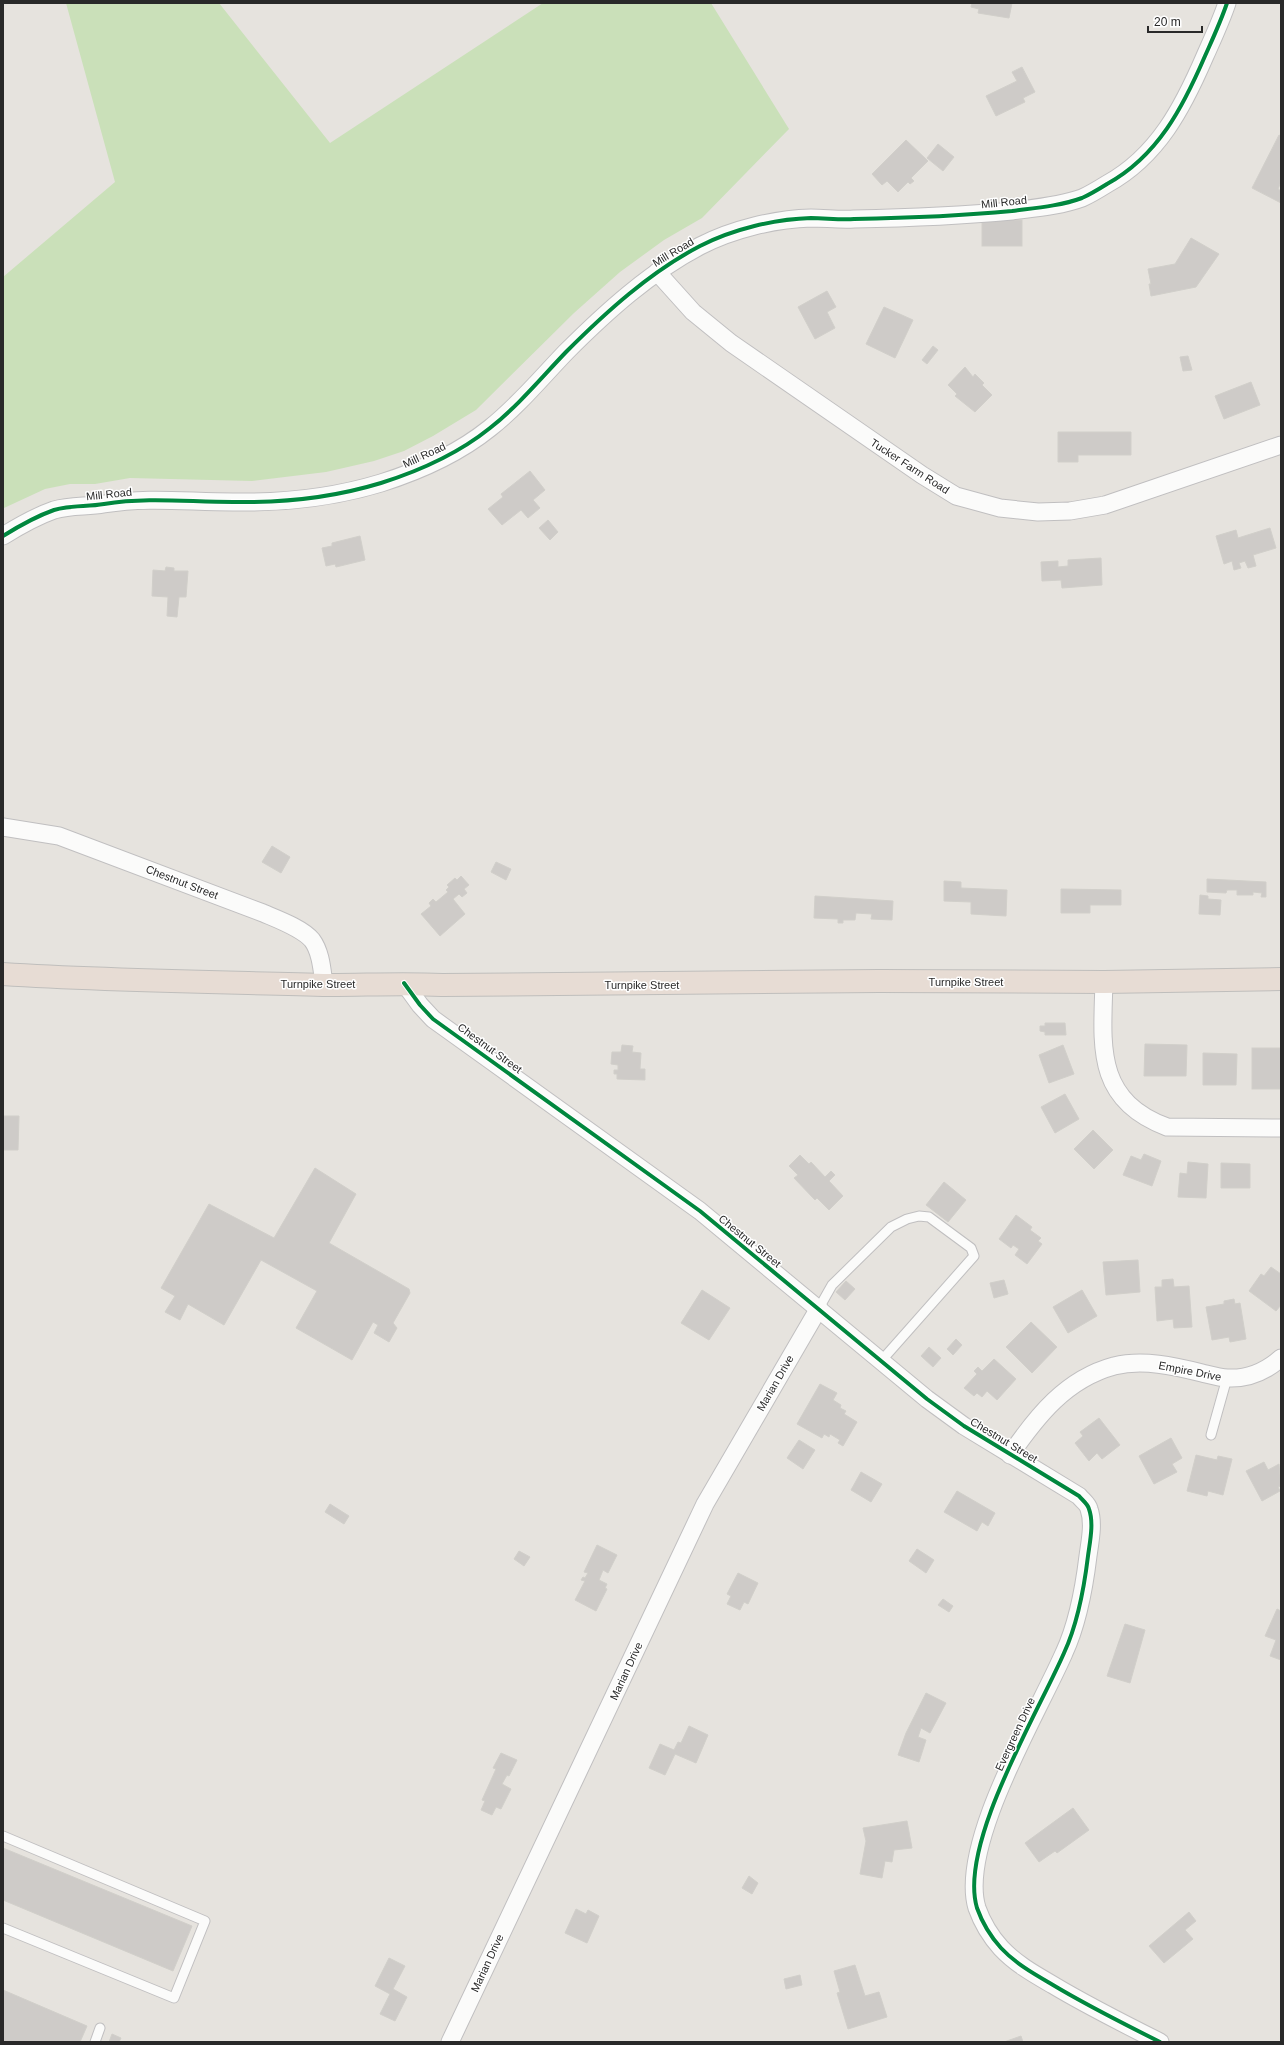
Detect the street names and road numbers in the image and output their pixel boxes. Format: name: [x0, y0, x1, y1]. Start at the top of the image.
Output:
street label: Mill Road: [981, 194, 1027, 210]
street label: Mill Road: [650, 235, 696, 269]
street label: Tucker Farm Road: [868, 436, 952, 496]
street label: Mill Road: [401, 440, 447, 470]
street label: Mill Road: [86, 486, 132, 502]
street label: Chestnut Street: [144, 863, 220, 901]
street label: Turnpike Street: [929, 976, 1003, 988]
street label: Turnpike Street: [281, 978, 355, 990]
street label: Turnpike Street: [605, 979, 679, 991]
street label: Chestnut Street: [456, 1021, 524, 1075]
street label: Chestnut Street: [717, 1212, 783, 1270]
street label: Marian Drive: [754, 1353, 796, 1413]
street label: Empire Drive: [1158, 1359, 1222, 1383]
street label: Chestnut Street: [968, 1415, 1040, 1465]
street label: Marian Drive: [607, 1640, 645, 1702]
street label: Evergreen Drive: [993, 1695, 1037, 1773]
street label: Marian Drive: [468, 1932, 506, 1994]

